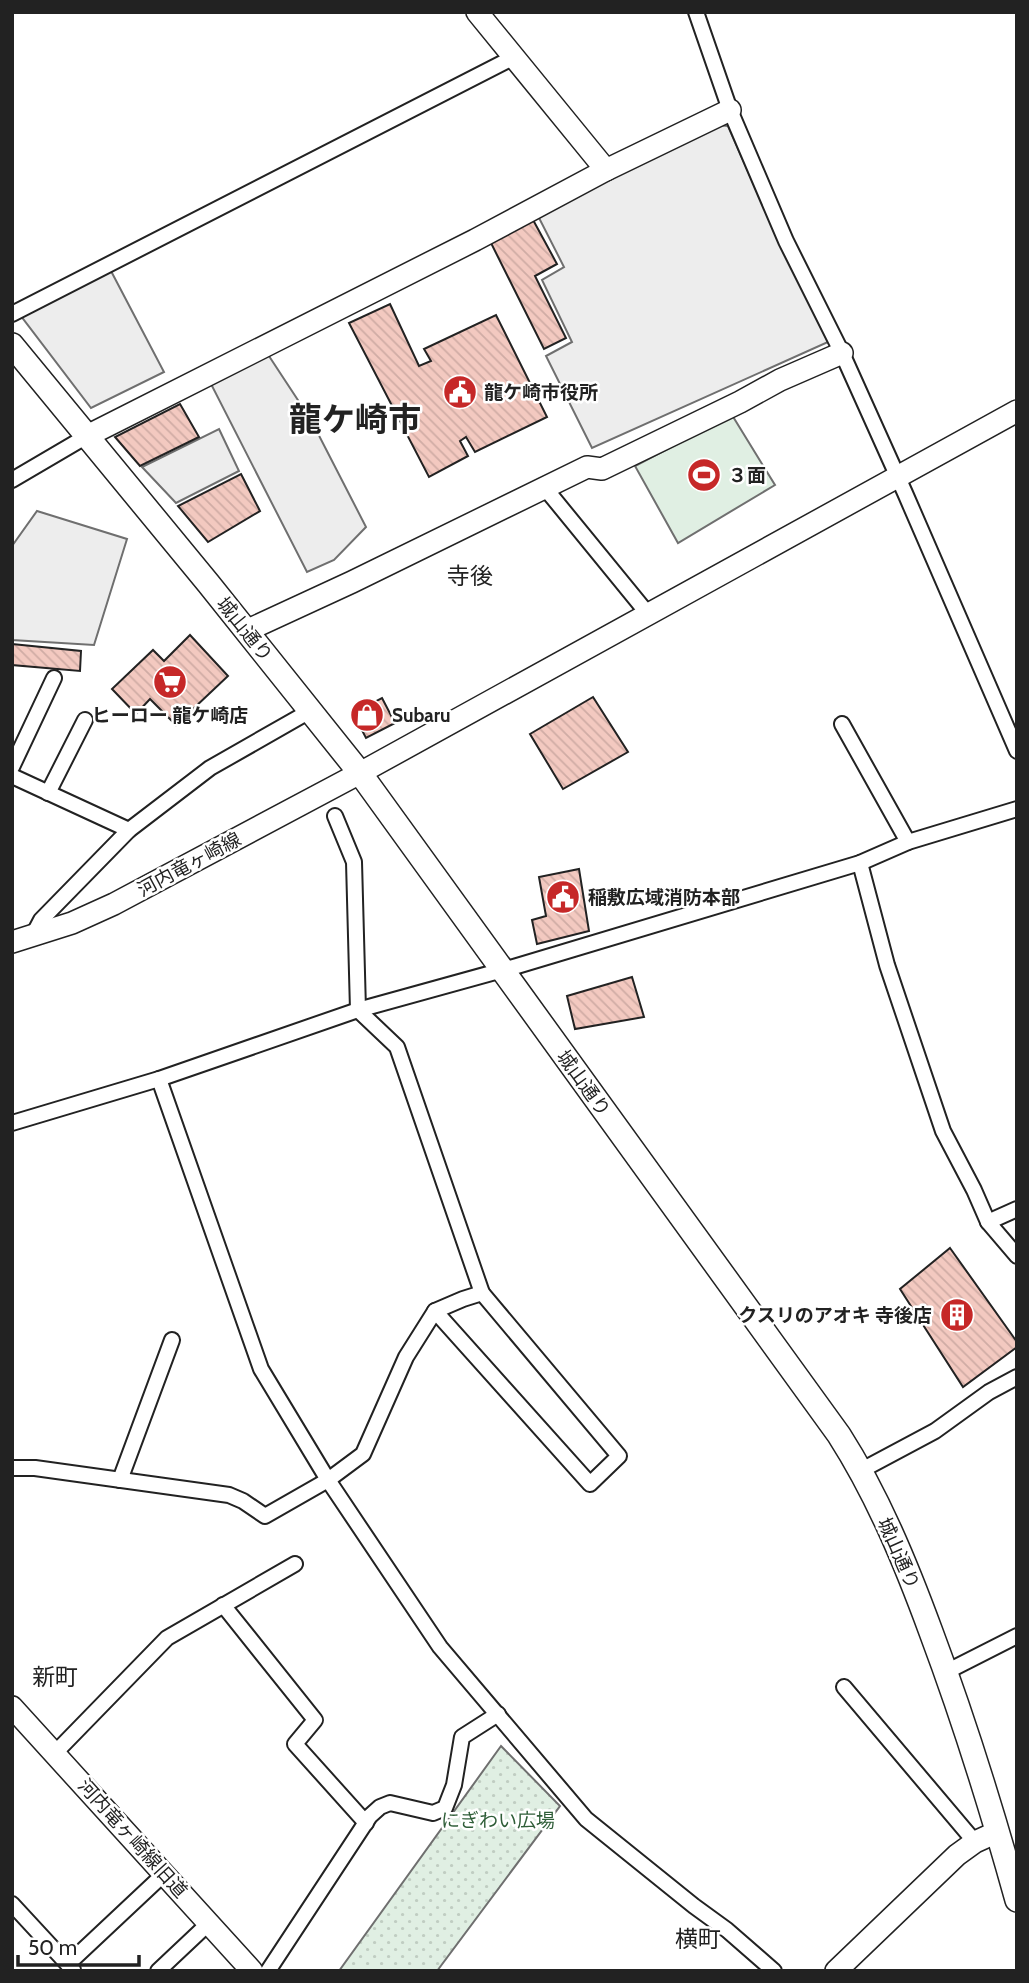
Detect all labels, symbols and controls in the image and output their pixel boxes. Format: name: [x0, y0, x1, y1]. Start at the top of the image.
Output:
public building icon: 龍ケ崎市役所: [441, 373, 479, 411]
place label: 龍ケ崎市役所: [484, 381, 598, 404]
district label: 龍ケ崎市: [289, 399, 421, 439]
sports icon: ３面: [685, 456, 723, 494]
place label: ３面: [728, 464, 766, 487]
district label: 寺後: [447, 562, 493, 590]
street label: 城山通り: [212, 593, 277, 666]
supermarket icon: ヒーロー 龍ケ崎店: [151, 663, 189, 701]
shop icon: Subaru: [348, 696, 386, 734]
place label: ヒーロー 龍ケ崎店: [92, 704, 248, 727]
place label: Subaru: [392, 704, 450, 727]
street label: 河内竜ヶ崎線: [134, 828, 245, 901]
public building icon: 稲敷広域消防本部: [544, 878, 582, 916]
place label: 稲敷広域消防本部: [588, 886, 740, 909]
street label: 城山通り: [552, 1046, 615, 1121]
building icon: クスリのアオキ 寺後店: [938, 1296, 976, 1334]
place label: クスリのアオキ 寺後店: [738, 1304, 932, 1327]
street label: 城山通り: [873, 1514, 925, 1593]
district label: 新町: [32, 1663, 78, 1691]
street label: 河内竜ヶ崎線旧道: [73, 1774, 192, 1903]
park label: にぎわい広場: [441, 1809, 555, 1832]
scale bar: [18, 1924, 138, 1968]
district label: 横町: [675, 1925, 721, 1953]
text: 50 m: [28, 1935, 77, 1960]

